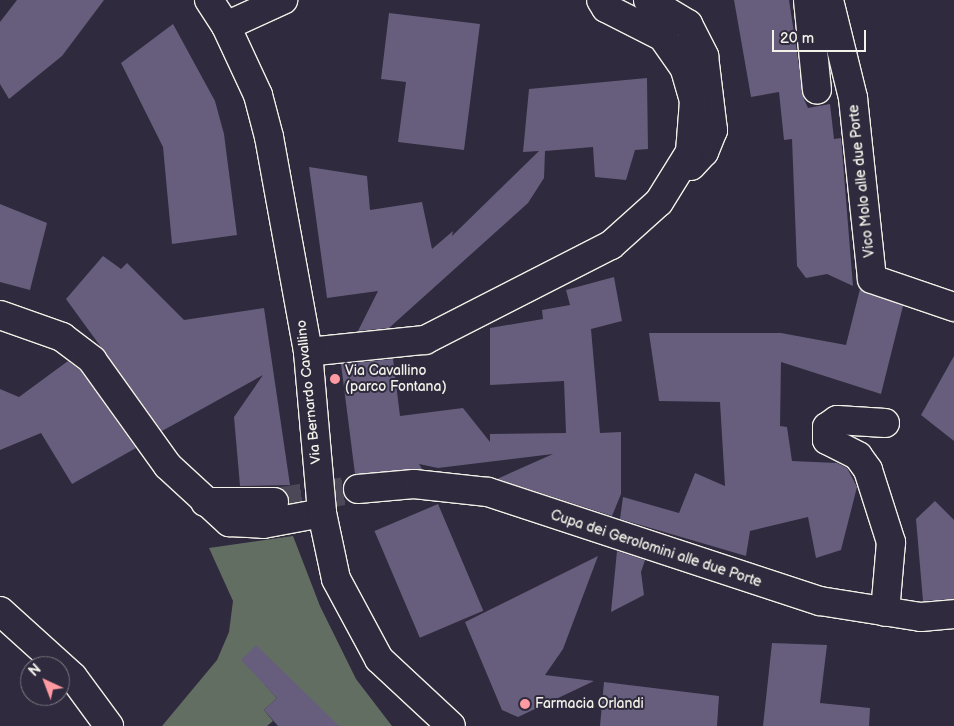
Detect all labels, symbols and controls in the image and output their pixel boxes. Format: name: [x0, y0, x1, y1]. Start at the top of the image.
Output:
scale bar: [774, 20, 868, 52]
text: 20 m: [780, 29, 814, 48]
street label: Vico Molo alle due Porte: [846, 104, 878, 258]
street label: Via Bernardo Cavallino: [293, 319, 325, 465]
place label: Via Cavallino (parco Fontana): [345, 363, 447, 396]
marker: Via Cavallino (parco Fontana): [329, 373, 341, 385]
street label: Cupa dei Gerolomini alle due Porte: [548, 507, 764, 591]
north arrow: [20, 656, 70, 706]
text: N: [25, 661, 45, 680]
place label: Farmacia Orlandi: [535, 696, 644, 712]
marker: Farmacia Orlandi: [519, 698, 531, 710]

